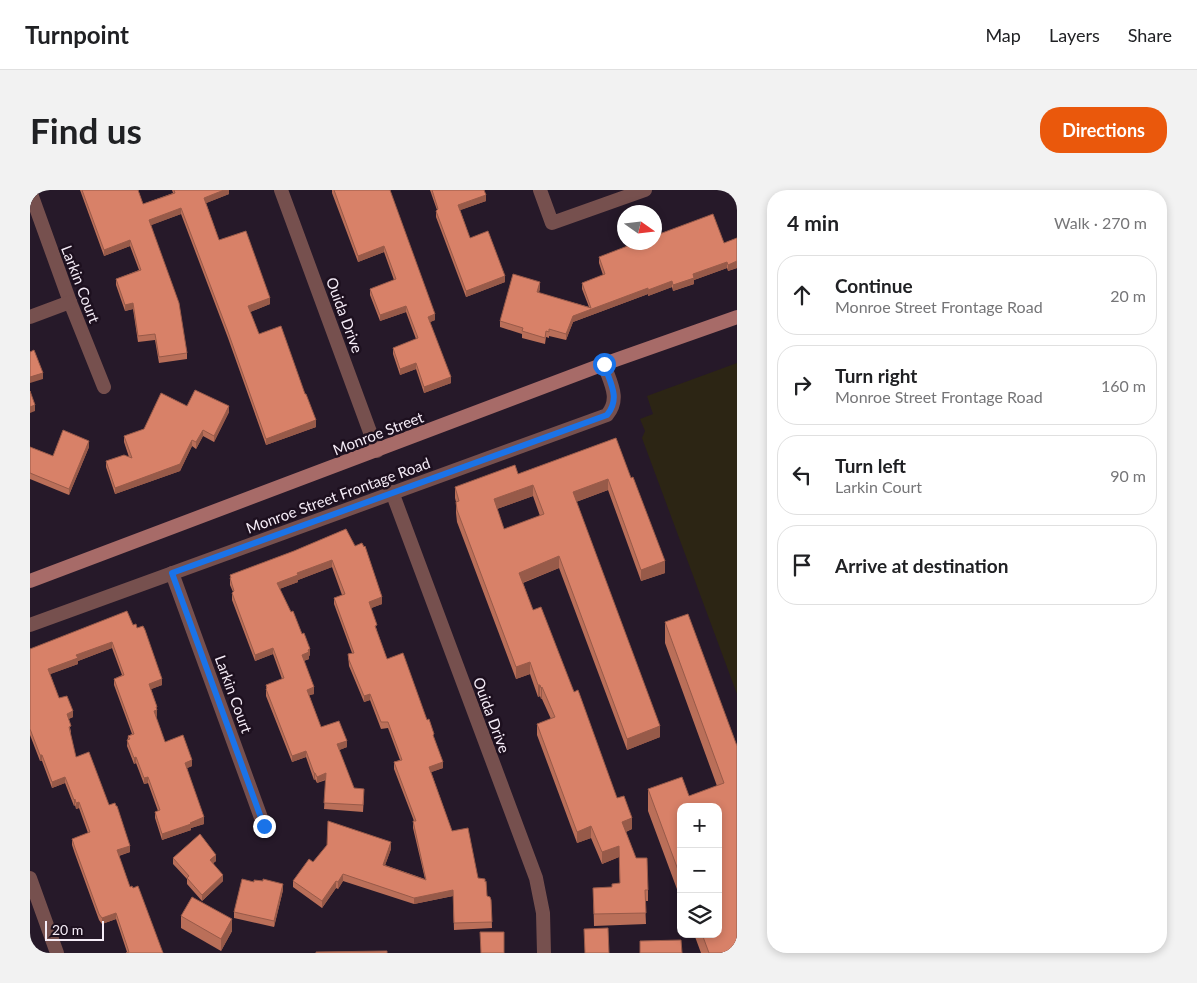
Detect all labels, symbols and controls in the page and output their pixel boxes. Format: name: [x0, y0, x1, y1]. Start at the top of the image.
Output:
text: Turnpoint: [25, 20, 129, 49]
text: Map: [985, 24, 1021, 46]
text: Layers: [1049, 24, 1100, 46]
text: Share: [1128, 24, 1172, 46]
button: Directions: [1040, 107, 1167, 153]
text: Find us: [30, 109, 142, 151]
north arrow: [617, 205, 662, 250]
text: 4 min: [787, 210, 839, 235]
text: Walk · 270 m: [1054, 213, 1147, 232]
street label: Larkin Court: [58, 243, 104, 326]
text: Continue: [835, 274, 913, 297]
street label: Ouida Drive: [323, 275, 367, 355]
icon: ahead: [788, 281, 816, 309]
text: 20 m: [1110, 286, 1146, 305]
text: Monroe Street Frontage Road: [835, 297, 1043, 316]
route start: [593, 353, 616, 376]
text: Turn right: [835, 364, 917, 387]
icon: right: [788, 371, 816, 399]
text: 160 m: [1101, 376, 1146, 395]
text: Monroe Street Frontage Road: [835, 387, 1043, 406]
street label: Monroe Street: [330, 407, 426, 459]
street label: Monroe Street Frontage Road: [243, 453, 433, 537]
text: Turn left: [835, 454, 906, 477]
icon: left: [788, 461, 816, 489]
text: 90 m: [1110, 466, 1146, 485]
text: Larkin Court: [835, 477, 922, 496]
icon: arrive: [788, 551, 816, 579]
text: Arrive at destination: [835, 554, 1008, 577]
street label: Larkin Court: [212, 653, 257, 736]
street label: Ouida Drive: [470, 675, 514, 755]
map controls: [677, 803, 722, 938]
button: +: [677, 803, 722, 848]
route end: [253, 815, 276, 838]
button: −: [677, 848, 722, 893]
button: layers: [677, 893, 722, 938]
scale bar: [45, 918, 104, 941]
text: 20 m: [52, 921, 83, 938]

